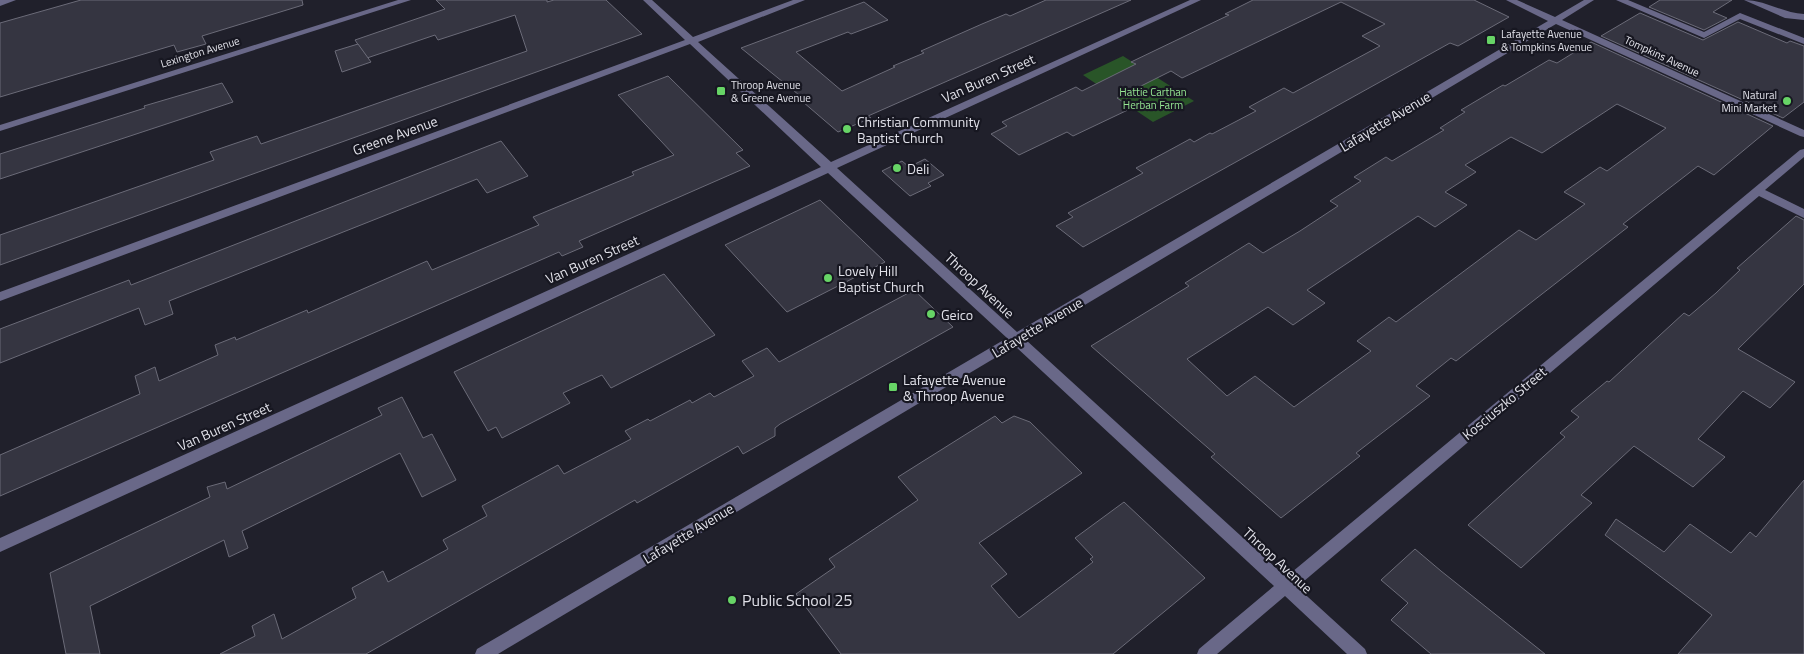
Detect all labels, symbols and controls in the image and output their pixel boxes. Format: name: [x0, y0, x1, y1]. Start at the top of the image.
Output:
place label: Lafayette Avenue & Tompkins Avenue: [1501, 26, 1593, 55]
street label: Lexington Avenue: [158, 32, 242, 72]
street label: Tompkins Avenue: [1622, 32, 1703, 81]
marker: Lafayette Avenue & Tompkins Avenue: [1485, 34, 1497, 46]
street label: Van Buren Street: [938, 48, 1038, 108]
place label: Throop Avenue & Greene Avenue: [731, 77, 811, 106]
park label: Hattie Carthan Herban Farm: [1119, 84, 1187, 113]
marker: Throop Avenue & Greene Avenue: [715, 85, 727, 97]
street label: Lafayette Avenue: [1336, 86, 1434, 156]
place label: Natural Mini Market: [1722, 87, 1777, 116]
marker: Natural Mini Market: [1781, 95, 1793, 107]
street label: Greene Avenue: [350, 110, 440, 160]
place label: Christian Community Baptist Church: [857, 111, 980, 148]
marker: Christian Community Baptist Church: [841, 123, 853, 135]
place label: Deli: [907, 158, 929, 179]
marker: Deli: [891, 162, 903, 174]
street label: Van Buren Street: [542, 229, 642, 289]
street label: Throop Avenue: [940, 247, 1020, 323]
place label: Lovely Hill Baptist Church: [838, 260, 924, 297]
marker: Lovely Hill Baptist Church: [822, 272, 834, 284]
street label: Lafayette Avenue: [988, 292, 1086, 362]
place label: Geico: [941, 304, 973, 325]
marker: Geico: [925, 308, 937, 320]
street label: Kosciuszko Street: [1457, 361, 1551, 445]
place label: Lafayette Avenue & Throop Avenue: [903, 369, 1006, 406]
marker: Lafayette Avenue & Throop Avenue: [887, 381, 899, 393]
street label: Van Buren Street: [174, 396, 274, 456]
street label: Lafayette Avenue: [639, 498, 737, 568]
street label: Throop Avenue: [1238, 522, 1318, 598]
place label: Public School 25: [742, 588, 852, 612]
marker: Public School 25: [726, 594, 738, 606]

